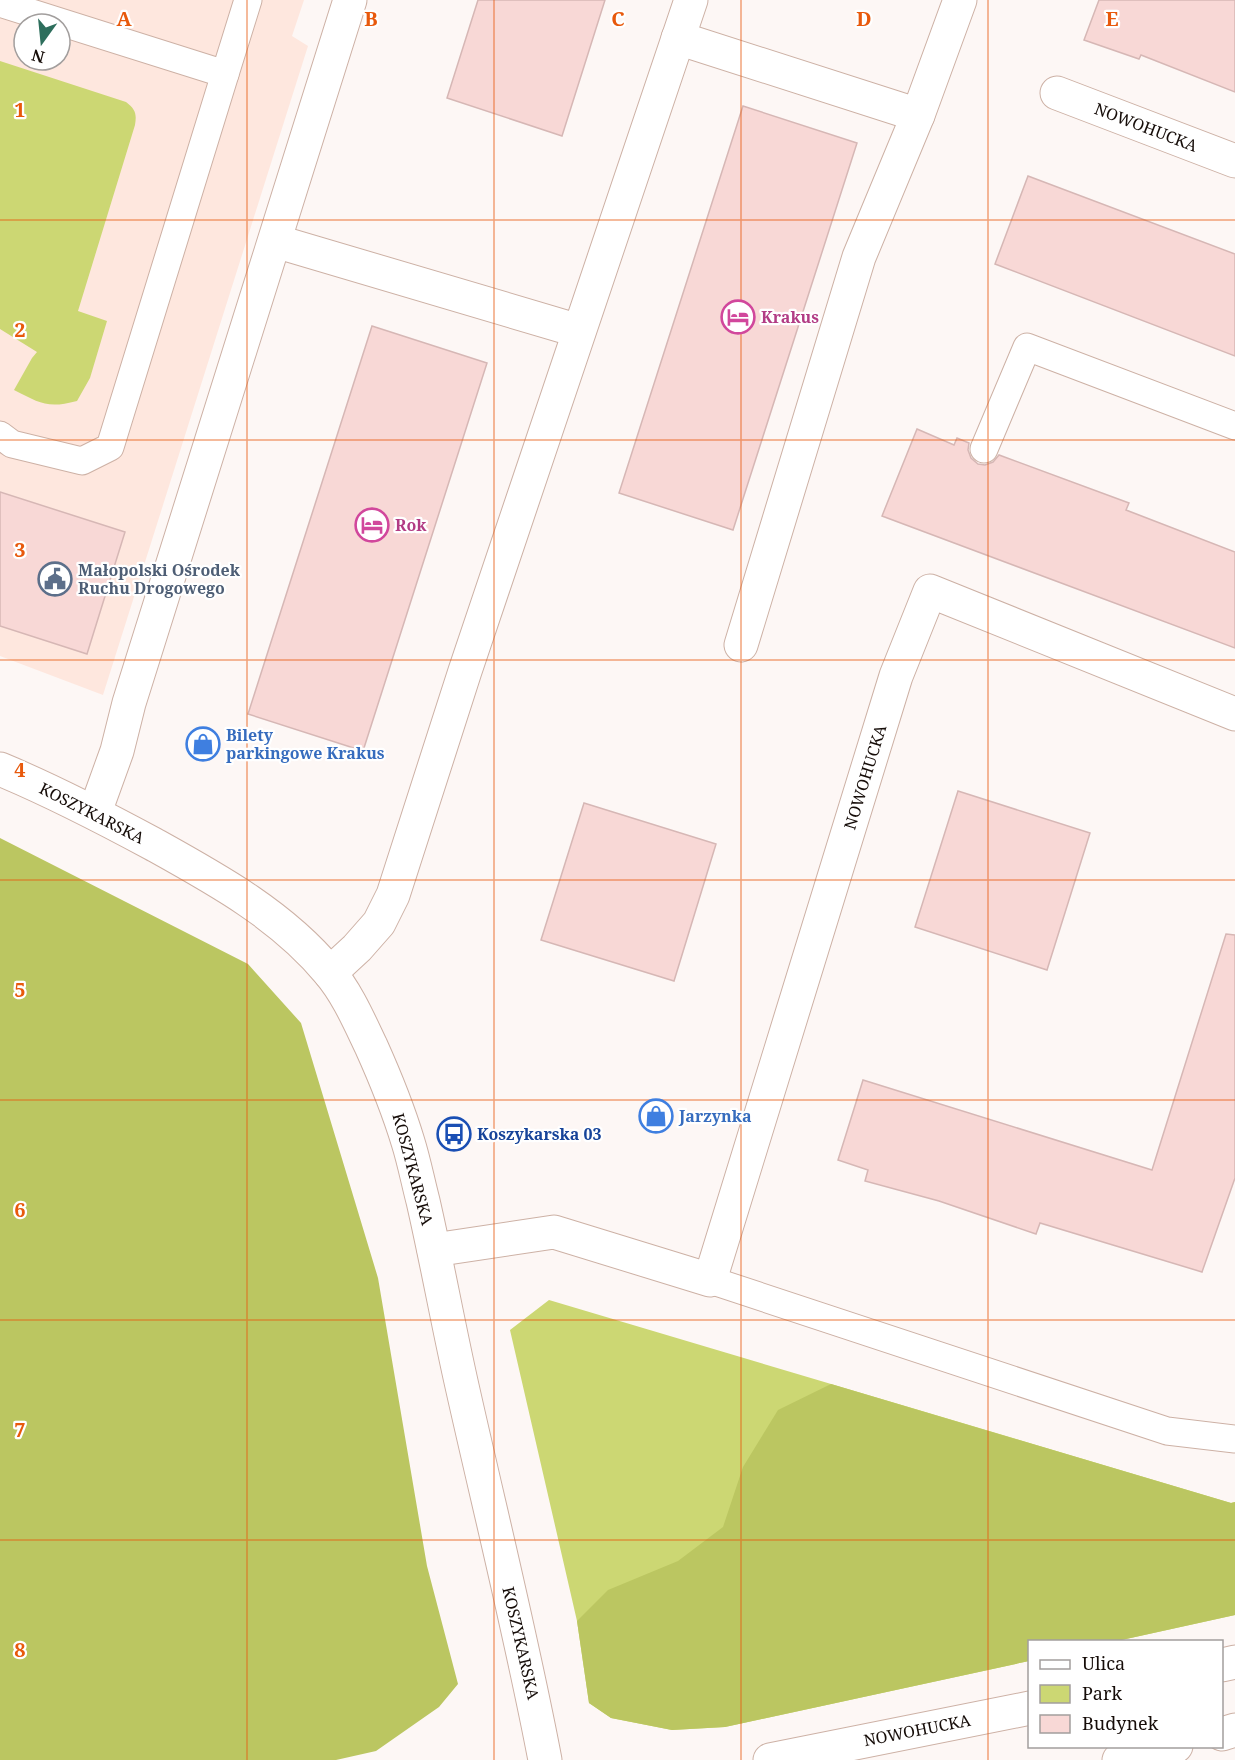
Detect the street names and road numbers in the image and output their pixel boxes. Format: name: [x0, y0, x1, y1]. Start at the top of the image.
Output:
street label: NOWOHUCKA: [1091, 97, 1201, 157]
street label: NOWOHUCKA: [839, 721, 892, 832]
street label: KOSZYKARSKA: [36, 777, 149, 849]
street label: KOSZYKARSKA: [387, 1111, 439, 1228]
street label: KOSZYKARSKA: [497, 1584, 545, 1702]
street label: NOWOHUCKA: [862, 1709, 973, 1751]

